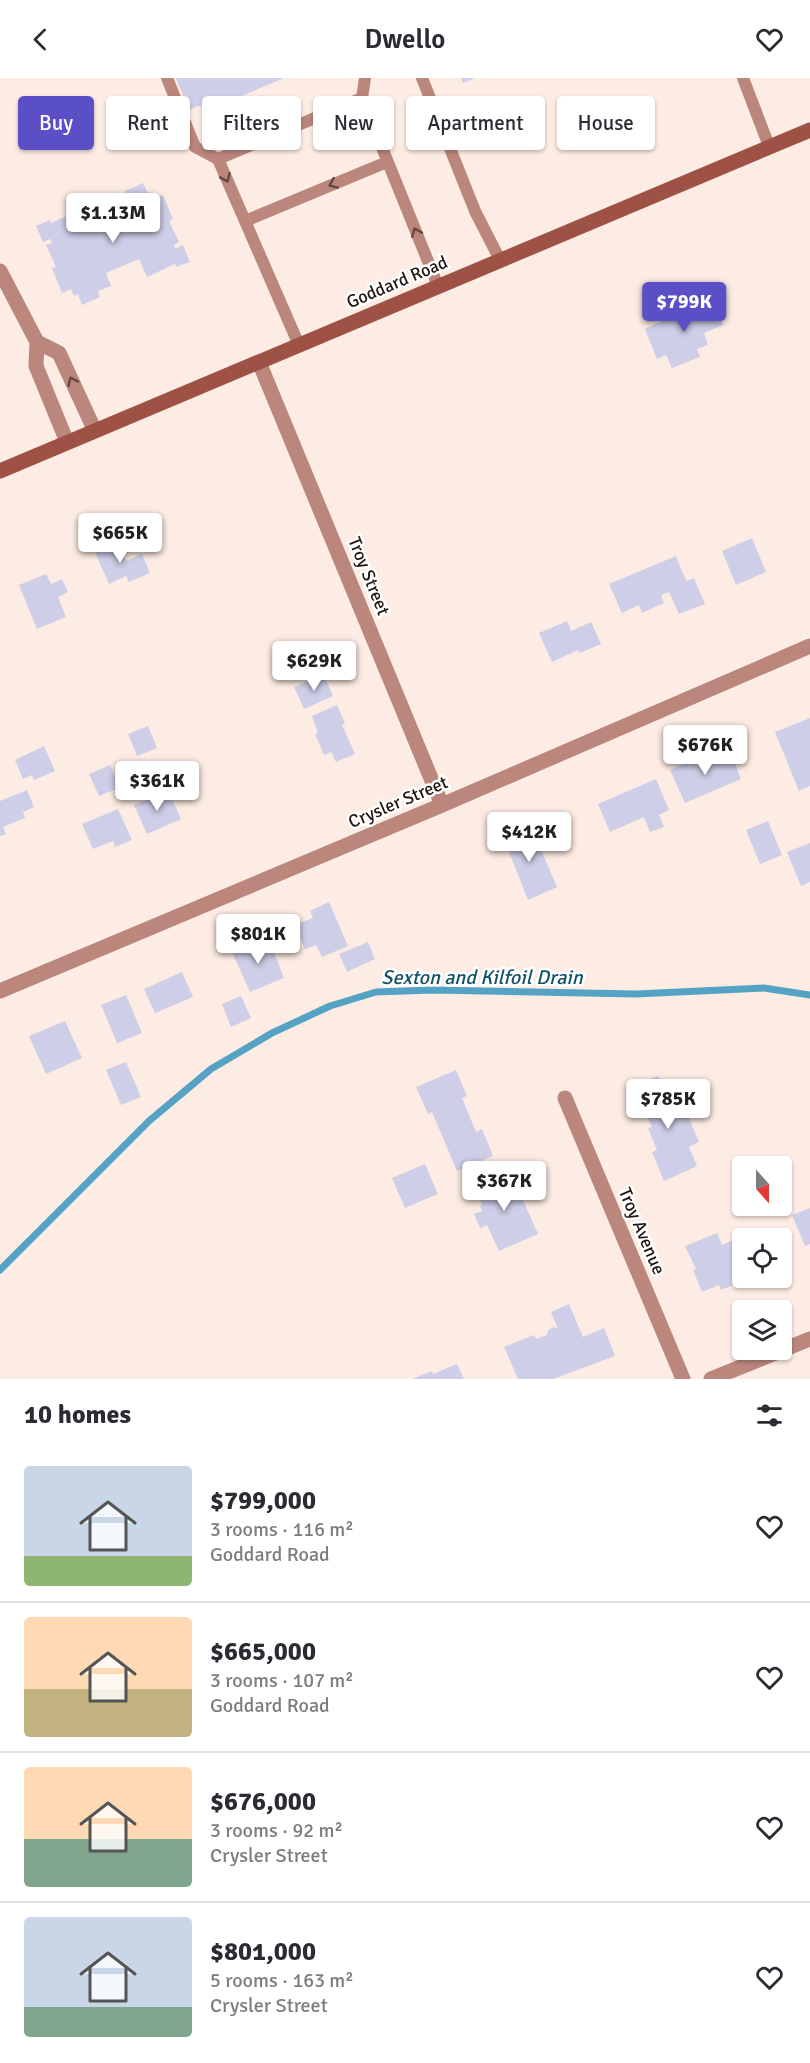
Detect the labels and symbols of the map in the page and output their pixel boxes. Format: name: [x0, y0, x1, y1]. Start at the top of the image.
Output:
one-way arrow: [219, 172, 231, 183]
one-way arrow: [329, 177, 340, 189]
pin: $1.13M: [64, 193, 162, 244]
one-way arrow: [411, 227, 423, 238]
street label: Goddard Road: [343, 251, 451, 313]
pin: $799K: [642, 282, 726, 333]
one-way arrow: [67, 376, 79, 387]
pin: $665K: [78, 513, 162, 564]
street label: Troy Street: [343, 534, 395, 618]
pin: $629K: [272, 641, 356, 692]
pin: $676K: [663, 725, 747, 776]
pin: $361K: [115, 761, 199, 812]
street label: Crysler Street: [345, 771, 451, 833]
pin: $412K: [487, 812, 571, 863]
pin: $801K: [216, 914, 300, 965]
water label: Sexton and Kilfoil Drain: [381, 965, 584, 990]
pin: $785K: [626, 1079, 710, 1130]
north arrow: [732, 1156, 792, 1216]
pin: $367K: [462, 1161, 546, 1212]
street label: Troy Avenue: [614, 1184, 670, 1278]

